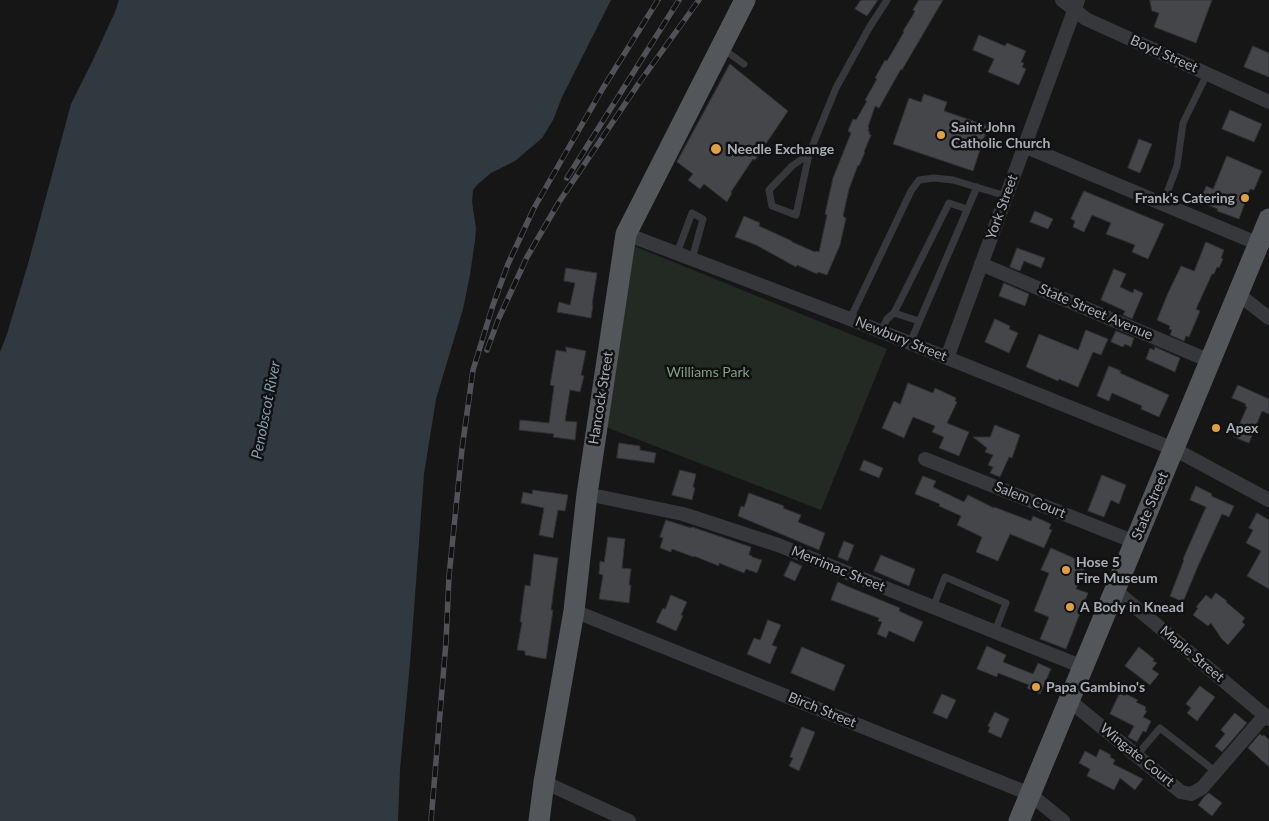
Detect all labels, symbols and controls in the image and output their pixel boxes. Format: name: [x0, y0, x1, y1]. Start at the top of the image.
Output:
street label: Boyd Street: [1128, 32, 1200, 76]
place label: Saint John Catholic Church: [951, 119, 1050, 152]
marker: Saint John Catholic Church: [935, 129, 947, 141]
place label: Needle Exchange: [727, 141, 834, 157]
marker: Needle Exchange: [709, 142, 723, 156]
street label: York Street: [983, 172, 1021, 242]
place label: Frank's Catering: [1135, 190, 1235, 206]
marker: Frank's Catering: [1239, 192, 1251, 204]
street label: State Street Avenue: [1037, 280, 1155, 344]
street label: Newbury Street: [853, 313, 949, 365]
street label: Hancock Street: [585, 350, 617, 446]
water label: Penobscot River: [248, 359, 284, 461]
park label: Williams Park: [666, 364, 750, 380]
place label: Apex: [1226, 420, 1258, 436]
marker: Apex: [1210, 422, 1222, 434]
street label: State Street: [1128, 470, 1172, 542]
street label: Salem Court: [992, 478, 1068, 522]
street label: Merrimac Street: [789, 543, 887, 595]
place label: Hose 5 Fire Museum: [1076, 554, 1158, 586]
marker: Hose 5 Fire Museum: [1060, 564, 1072, 576]
place label: A Body in Knead: [1080, 599, 1184, 615]
marker: A Body in Knead: [1064, 601, 1076, 613]
street label: Maple Street: [1156, 622, 1228, 686]
place label: Papa Gambino's: [1046, 679, 1145, 695]
marker: Papa Gambino's: [1030, 681, 1042, 693]
street label: Birch Street: [785, 689, 859, 731]
street label: Wingate Court: [1096, 720, 1178, 790]

